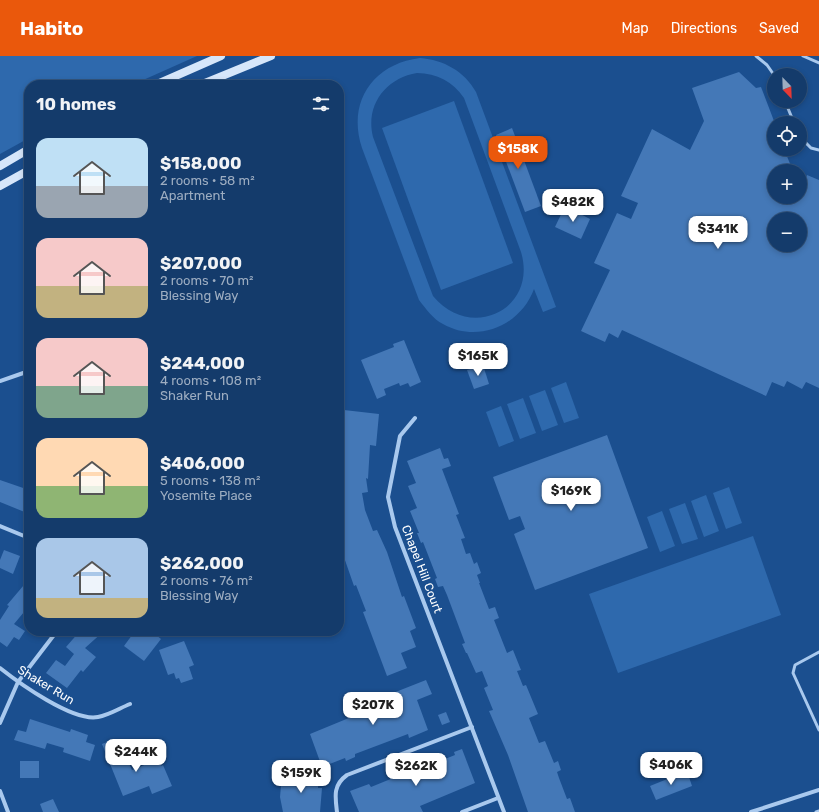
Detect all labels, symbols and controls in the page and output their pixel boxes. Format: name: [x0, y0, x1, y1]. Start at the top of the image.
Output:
text: Habito: [20, 17, 83, 40]
text: Map: [622, 20, 649, 37]
text: Directions: [671, 20, 737, 37]
text: Saved: [759, 20, 799, 37]
north arrow: [767, 68, 807, 108]
map controls: [767, 68, 807, 252]
icon: filters: [310, 93, 332, 115]
text: 10 homes: [36, 94, 116, 114]
button: locate: [767, 116, 807, 156]
pin: $158K: [490, 136, 546, 170]
text: $158K: [498, 141, 538, 156]
text: $158,000: [160, 153, 242, 173]
icon: home: [68, 154, 116, 202]
button: +: [767, 164, 807, 204]
text: 2 rooms · 58 m²: [160, 173, 255, 188]
text: Apartment: [160, 188, 225, 203]
pin: $482K: [545, 189, 601, 223]
text: $482K: [551, 194, 595, 209]
button: −: [767, 212, 807, 252]
pin: $341K: [690, 216, 746, 250]
text: $341K: [698, 221, 738, 236]
text: $207,000: [160, 253, 242, 273]
icon: home: [68, 254, 116, 302]
text: 2 rooms · 70 m²: [160, 273, 254, 288]
text: Blessing Way: [160, 288, 238, 303]
pin: $165K: [450, 343, 506, 377]
text: $165K: [458, 348, 498, 363]
text: $244,000: [160, 353, 245, 373]
icon: home: [68, 354, 116, 402]
text: 4 rooms · 108 m²: [160, 373, 261, 388]
text: Shaker Run: [160, 388, 229, 403]
text: $406,000: [160, 453, 245, 473]
icon: home: [68, 454, 116, 502]
text: 5 rooms · 138 m²: [160, 473, 260, 488]
pin: $169K: [543, 478, 599, 512]
text: $169K: [551, 483, 591, 498]
text: Yosemite Place: [160, 488, 252, 503]
street label: Chapel Hill Court: [399, 523, 445, 615]
text: $262,000: [160, 553, 244, 573]
icon: home: [68, 554, 116, 602]
text: 2 rooms · 76 m²: [160, 573, 253, 588]
text: Blessing Way: [160, 588, 238, 603]
street label: Shaker Run: [15, 663, 77, 707]
pin: $207K: [345, 692, 401, 726]
text: $207K: [352, 697, 394, 712]
pin: $244K: [108, 739, 164, 773]
text: $244K: [114, 744, 158, 759]
pin: $406K: [643, 752, 699, 786]
pin: $262K: [388, 753, 444, 787]
text: $406K: [649, 757, 693, 772]
text: $262K: [395, 758, 437, 773]
pin: $159K: [273, 760, 329, 794]
text: $159K: [281, 765, 321, 780]

